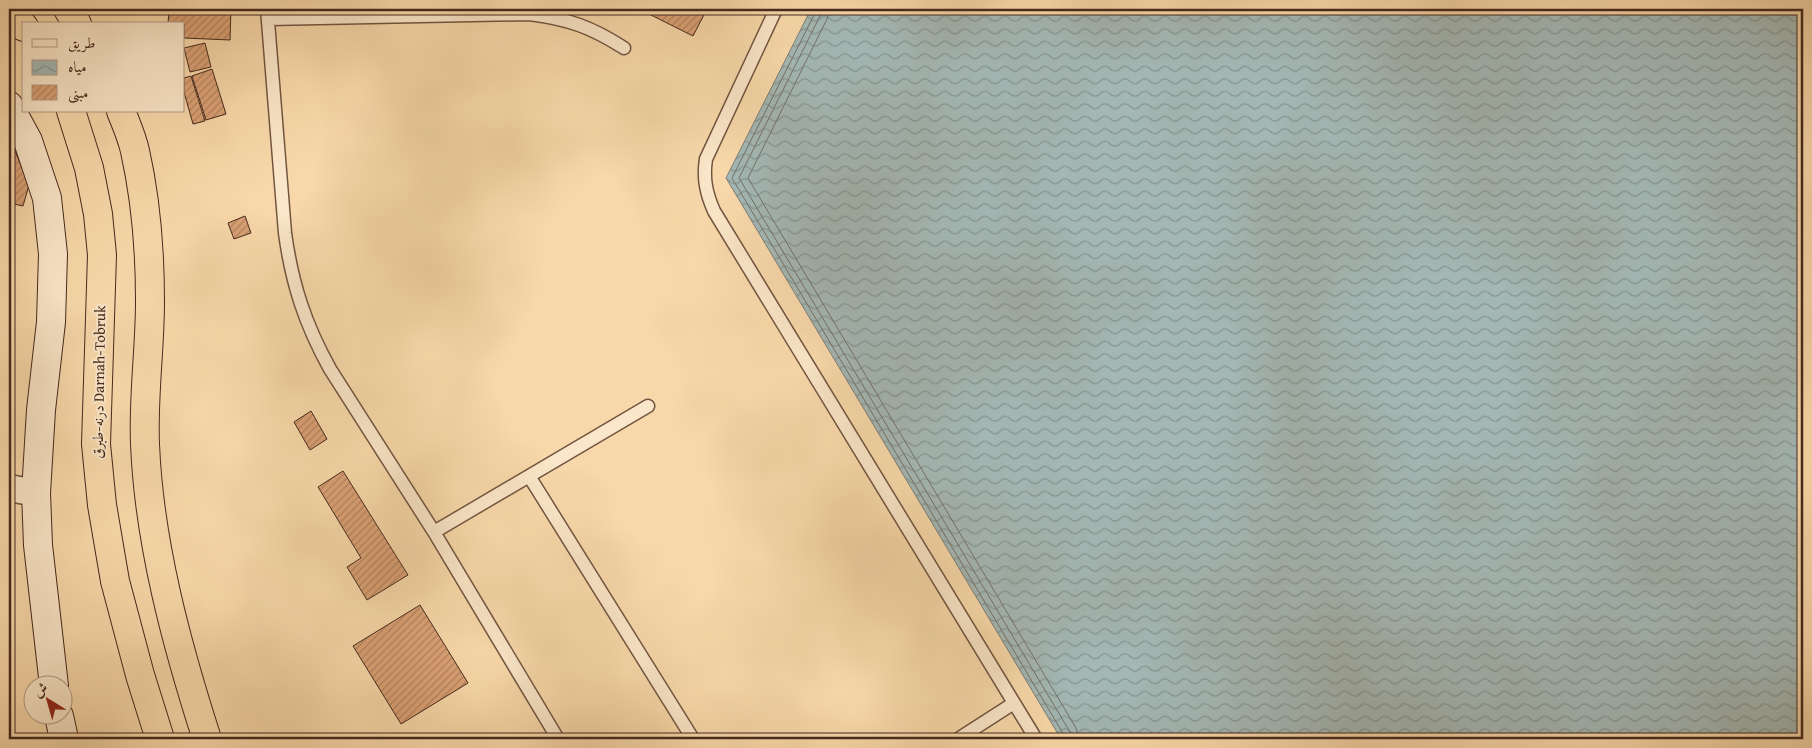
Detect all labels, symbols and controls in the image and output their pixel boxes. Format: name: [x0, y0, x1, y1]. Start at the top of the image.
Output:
legend: [22, 22, 185, 112]
text: طريق: [68, 32, 95, 53]
text: مياه: [68, 56, 86, 77]
text: مبنى: [68, 82, 88, 104]
street label: درنه-طبرق Darnah-Tobruk: [87, 305, 110, 459]
north arrow: [22, 676, 72, 726]
text: ش: [29, 677, 52, 702]

